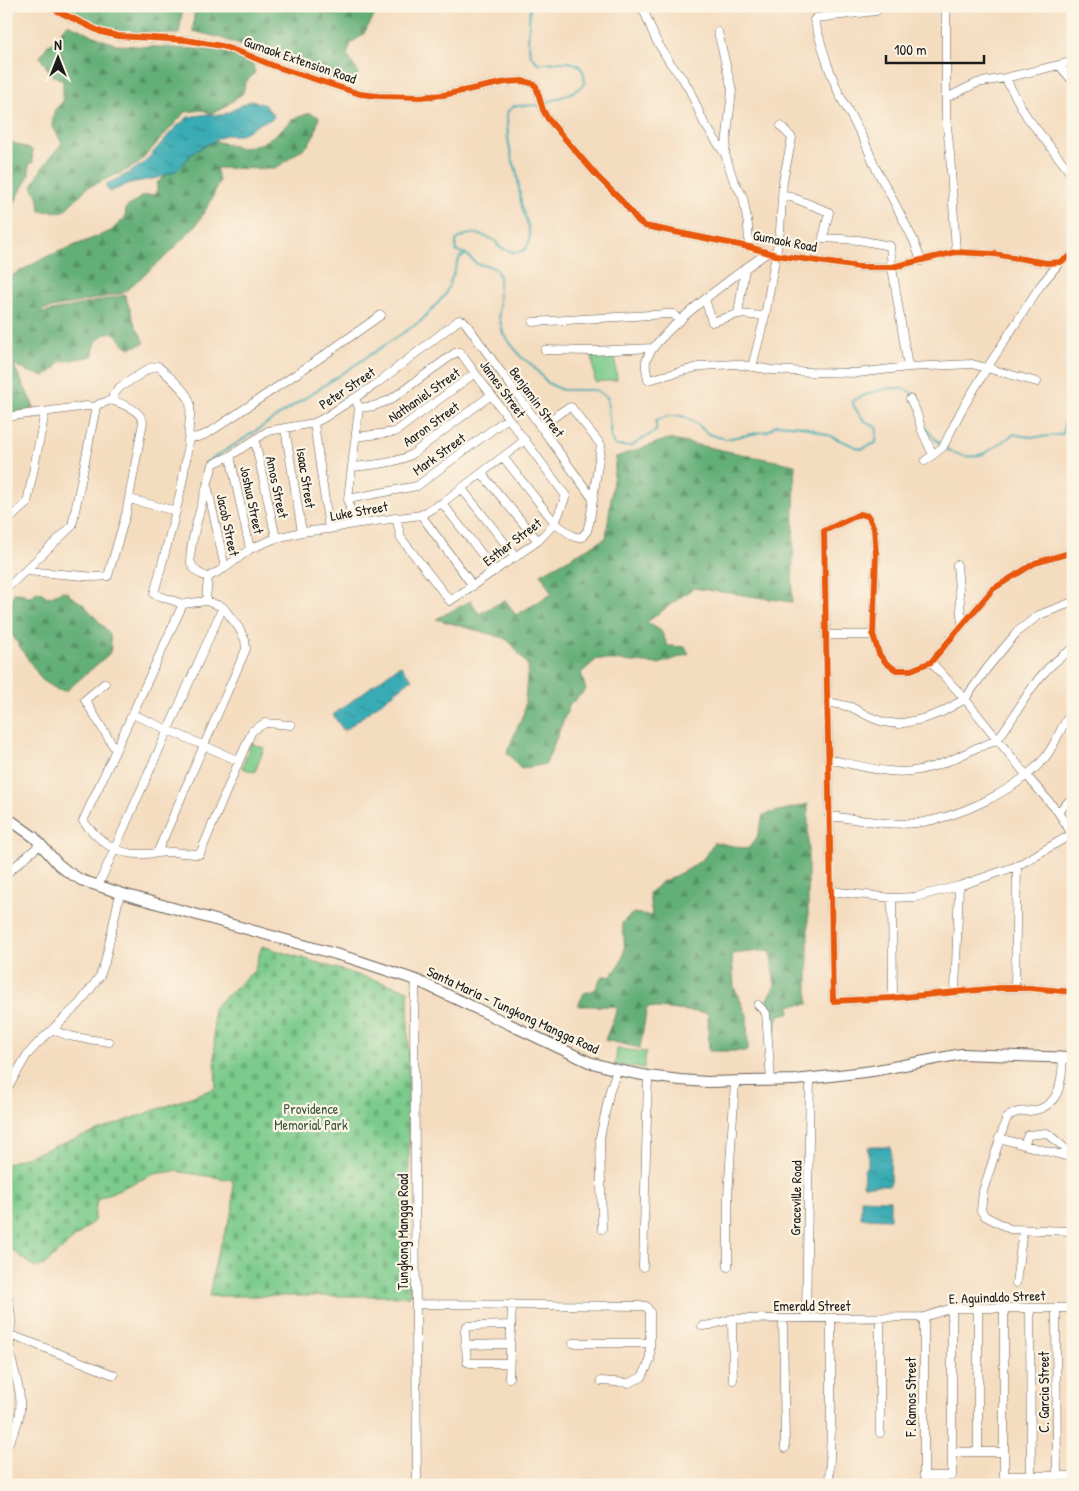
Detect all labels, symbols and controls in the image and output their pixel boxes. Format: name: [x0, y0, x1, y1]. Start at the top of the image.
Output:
street label: Gumaok Extension Road: [241, 31, 359, 88]
north arrow: [32, 32, 82, 82]
scale bar: [886, 32, 984, 64]
text: N: [54, 35, 62, 54]
text: 100 m: [894, 39, 927, 60]
street label: Gumaok Road: [751, 225, 819, 256]
street label: James Street: [476, 356, 531, 422]
street label: Peter Street: [315, 362, 379, 413]
street label: Nathaniel Street: [384, 363, 464, 426]
street label: Benjamin Street: [505, 363, 569, 441]
street label: Aaron Street: [399, 397, 463, 451]
street label: Mark Street: [409, 428, 469, 479]
street label: Isaac Street: [292, 446, 321, 510]
street label: Amos Street: [262, 454, 293, 520]
street label: Joshua Street: [236, 464, 269, 536]
street label: Jacob Street: [213, 492, 244, 558]
street label: Luke Street: [329, 496, 389, 525]
street label: Esther Street: [478, 513, 545, 570]
street label: Santa Maria - Tungkong Mangga Road: [424, 961, 603, 1059]
park label: Providence Memorial Park: [274, 1099, 348, 1134]
street label: Graceville Road: [785, 1160, 806, 1236]
street label: Tungkong Mangga Road: [393, 1173, 413, 1290]
street label: E. Aguinaldo Street: [948, 1285, 1046, 1309]
street label: Emerald Street: [773, 1296, 851, 1315]
street label: C. Garcia Street: [1034, 1351, 1053, 1433]
street label: F. Ramos Street: [901, 1357, 920, 1438]

